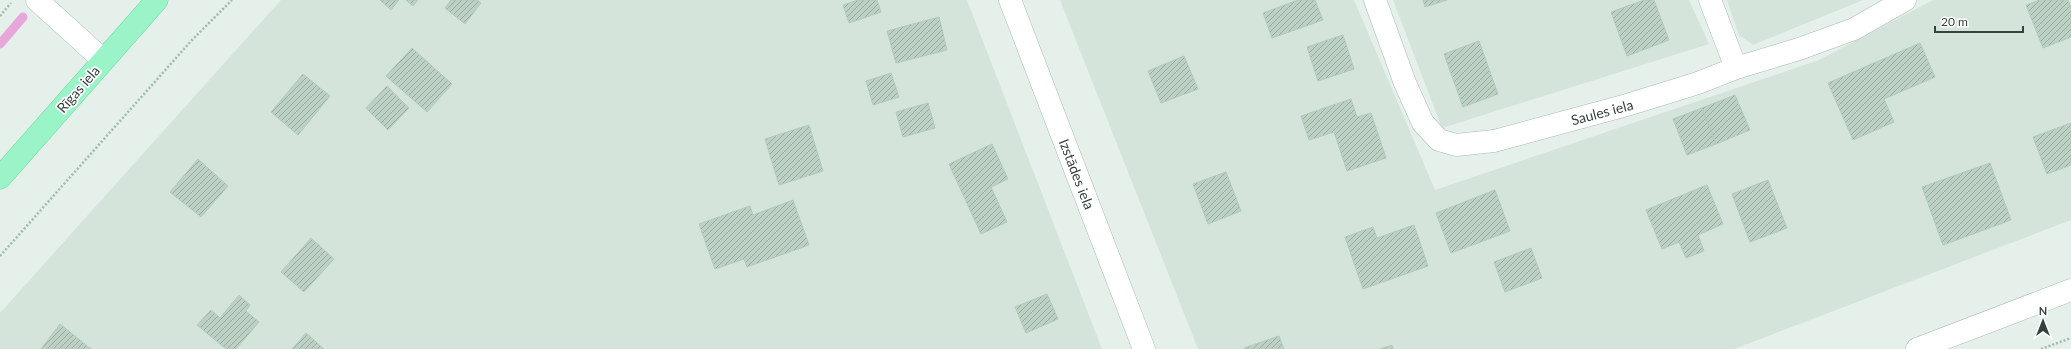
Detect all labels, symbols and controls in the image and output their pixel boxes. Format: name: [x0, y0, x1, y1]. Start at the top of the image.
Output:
scale bar: [1935, 8, 2023, 34]
text: 20 m: [1941, 14, 1968, 29]
street label: Rīgas iela: [53, 62, 103, 116]
street label: Saules iela: [1569, 96, 1635, 128]
street label: Izstādes iela: [1056, 136, 1098, 212]
north arrow: [2023, 301, 2063, 341]
text: N: [2039, 304, 2047, 317]

